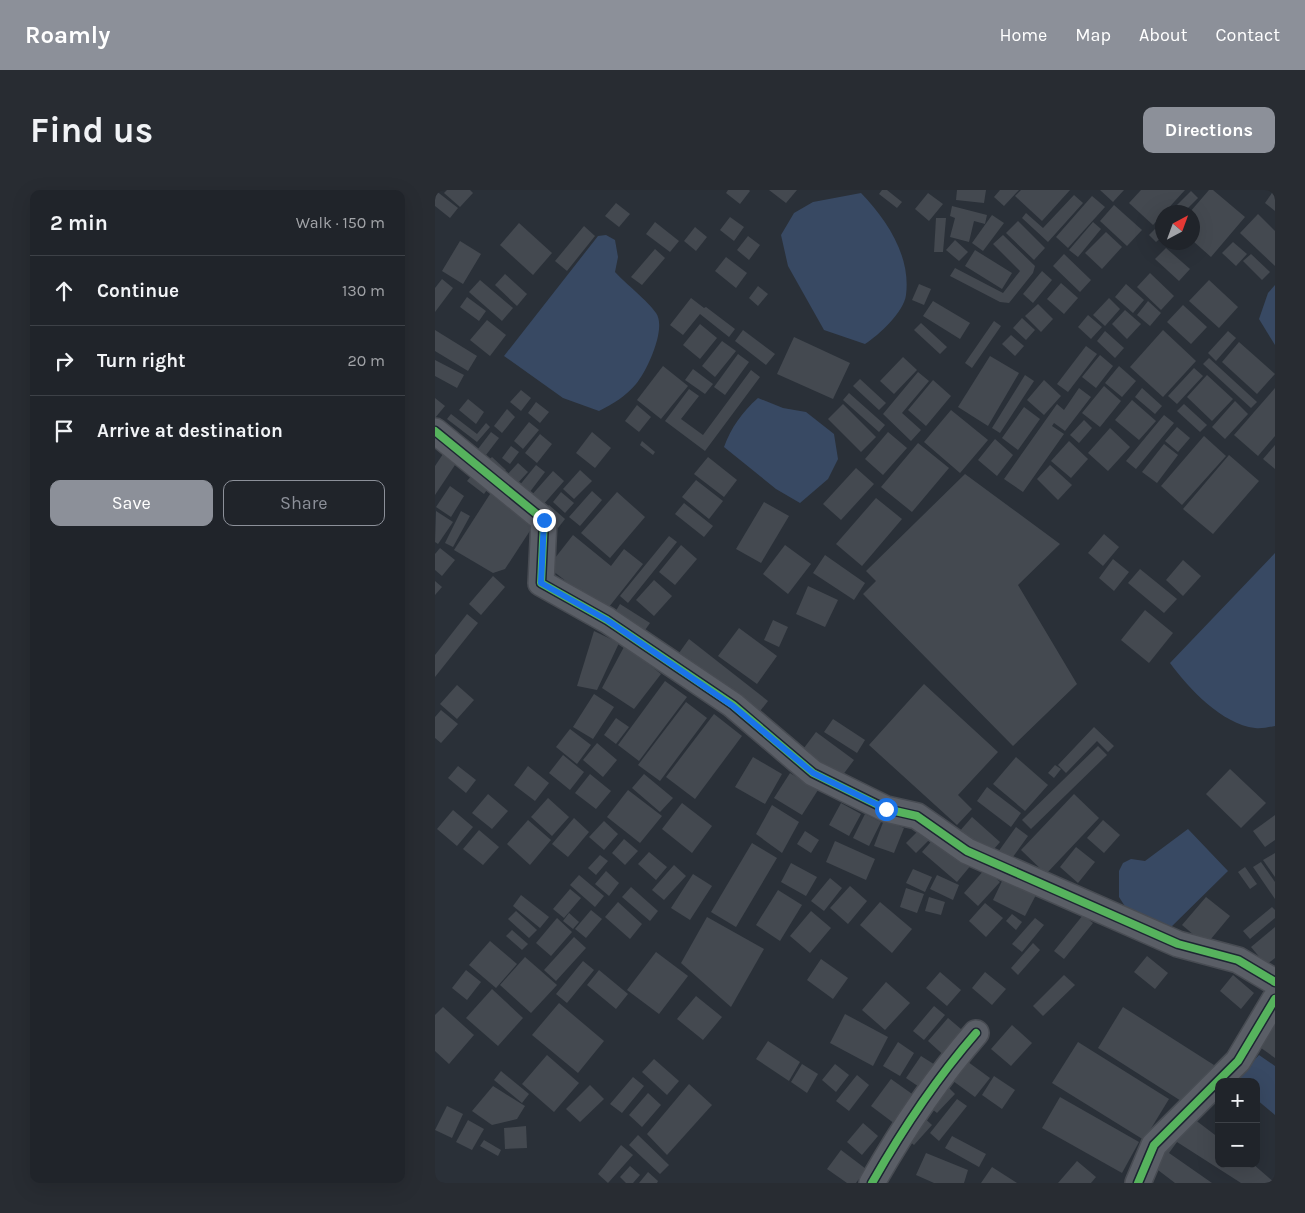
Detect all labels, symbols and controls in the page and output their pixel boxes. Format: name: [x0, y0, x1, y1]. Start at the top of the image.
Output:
text: Roamly: [25, 21, 110, 49]
text: Home: [999, 24, 1047, 46]
text: Map: [1075, 24, 1111, 46]
text: About: [1139, 24, 1188, 46]
text: Contact: [1216, 24, 1280, 46]
button: Directions: [1143, 107, 1275, 153]
text: Find us: [30, 110, 153, 151]
north arrow: [1155, 205, 1200, 250]
text: 2 min: [50, 211, 108, 235]
text: Walk · 150 m: [296, 213, 385, 232]
icon: ahead: [50, 277, 78, 305]
text: Continue: [97, 280, 179, 302]
text: 130 m: [342, 281, 385, 300]
icon: right: [50, 347, 78, 375]
text: Turn right: [97, 350, 186, 372]
text: 20 m: [347, 351, 385, 370]
icon: arrive: [50, 417, 78, 445]
text: Arrive at destination: [97, 420, 283, 442]
button: Save: [50, 480, 213, 526]
button: Share: [223, 480, 385, 526]
route end: [533, 509, 556, 532]
route start: [875, 798, 898, 821]
map controls: [1215, 1078, 1260, 1168]
button: +: [1215, 1078, 1260, 1123]
button: −: [1215, 1123, 1260, 1168]

